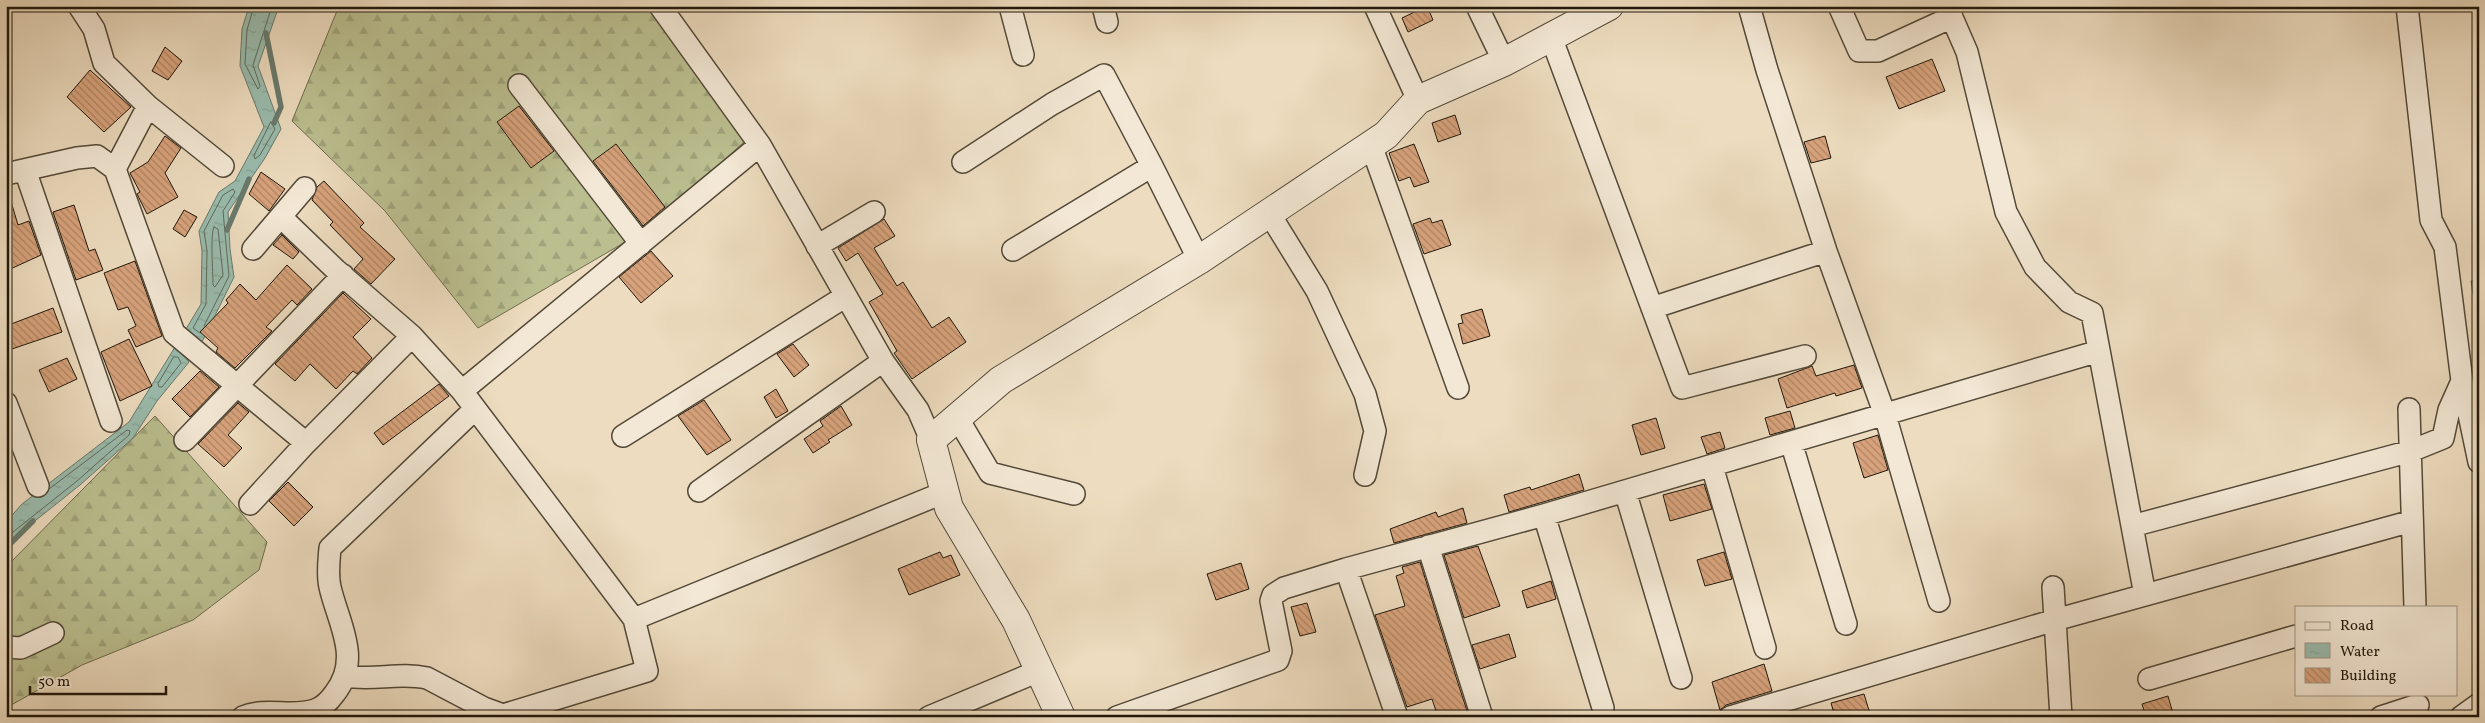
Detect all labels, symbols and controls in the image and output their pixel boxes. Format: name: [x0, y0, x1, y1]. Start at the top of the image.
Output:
legend: [2295, 606, 2458, 696]
text: Road: [2340, 616, 2374, 637]
text: Water: [2340, 642, 2380, 663]
scale bar: [30, 663, 166, 695]
text: Building: [2340, 666, 2397, 687]
text: 50 m: [38, 672, 70, 693]

